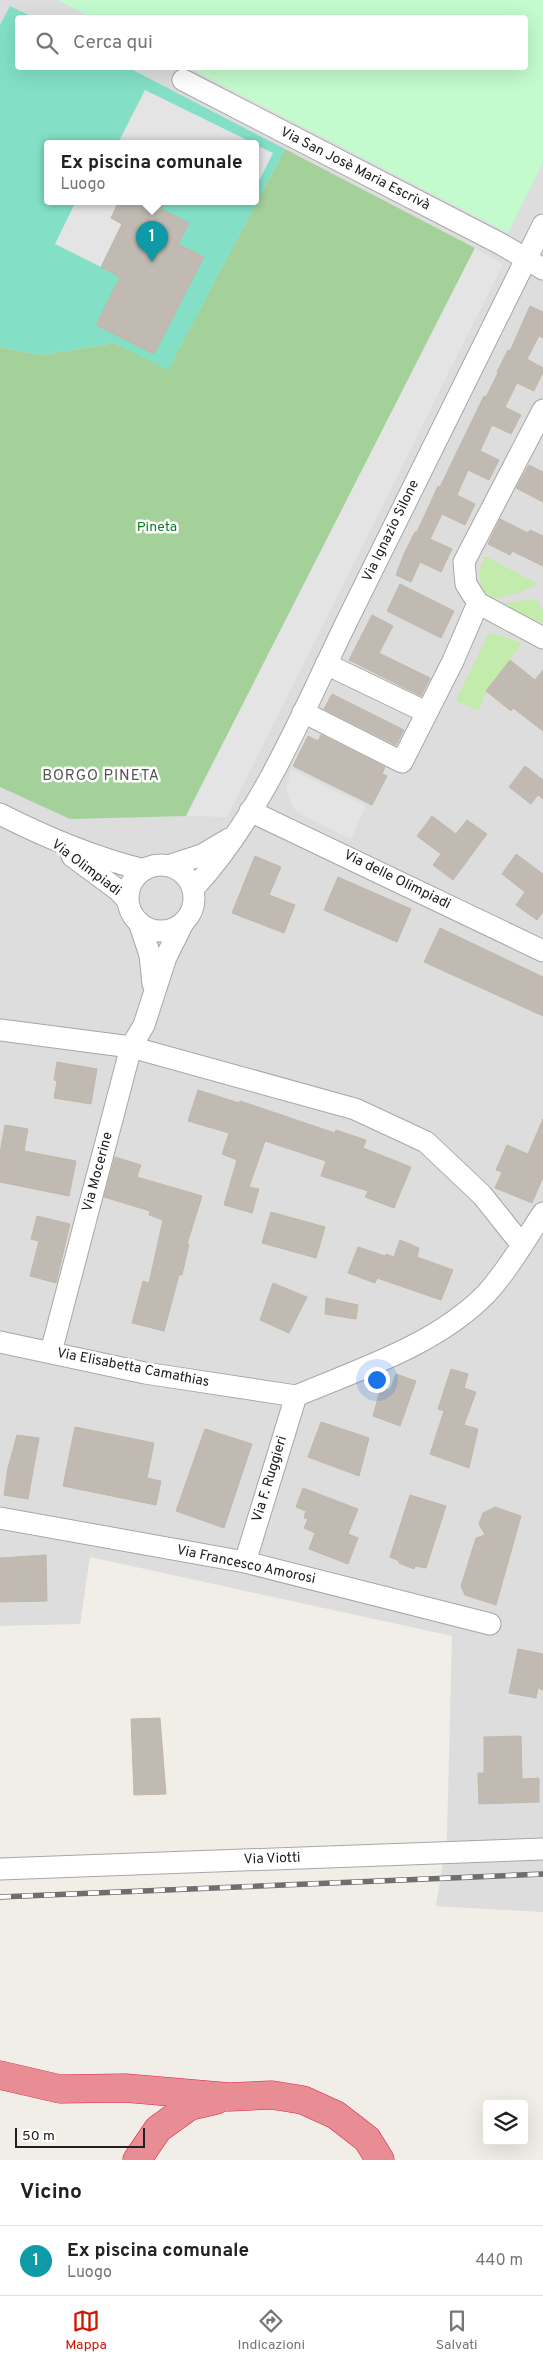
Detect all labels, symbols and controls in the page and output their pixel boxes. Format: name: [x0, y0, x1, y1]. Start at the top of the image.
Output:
search box: [15, 15, 528, 70]
icon: search: [33, 29, 61, 57]
text: Cerca qui: [73, 31, 153, 55]
street label: Via San Josè Maria Escrivà: [277, 124, 433, 214]
popup: [44, 140, 259, 205]
text: Ex piscina comunale: [60, 151, 243, 175]
text: Luogo: [60, 175, 105, 195]
pin: 1: [136, 221, 168, 262]
street label: Via Ignazio Silone: [359, 477, 423, 585]
park label: Pineta: [137, 519, 177, 536]
district label: BORGO PINETA: [42, 767, 160, 786]
street label: Via Olimpiadi: [48, 836, 124, 900]
street label: Via delle Olimpiadi: [341, 847, 453, 913]
street label: Via Mocerine: [79, 1130, 117, 1214]
street label: Via Elisabetta Camathias: [55, 1345, 211, 1391]
your location: [364, 1367, 390, 1393]
street label: Via F. Ruggieri: [249, 1434, 291, 1524]
street label: Via Francesco Amorosi: [175, 1542, 317, 1588]
street label: Via Viotti: [243, 1850, 301, 1868]
map controls: [483, 2100, 528, 2145]
button: layers: [483, 2100, 528, 2145]
scale bar: [15, 2125, 145, 2148]
text: 50 m: [22, 2128, 55, 2145]
text: Vicino: [20, 2179, 82, 2206]
text: Ex piscina comunale: [67, 2239, 249, 2263]
text: 1: [33, 2251, 39, 2271]
text: 440 m: [476, 2251, 523, 2271]
text: Luogo: [67, 2263, 112, 2283]
tab: Mappa: [65, 2307, 107, 2354]
tab: Indicazioni: [238, 2307, 305, 2354]
tab: Salvati: [436, 2307, 478, 2354]

